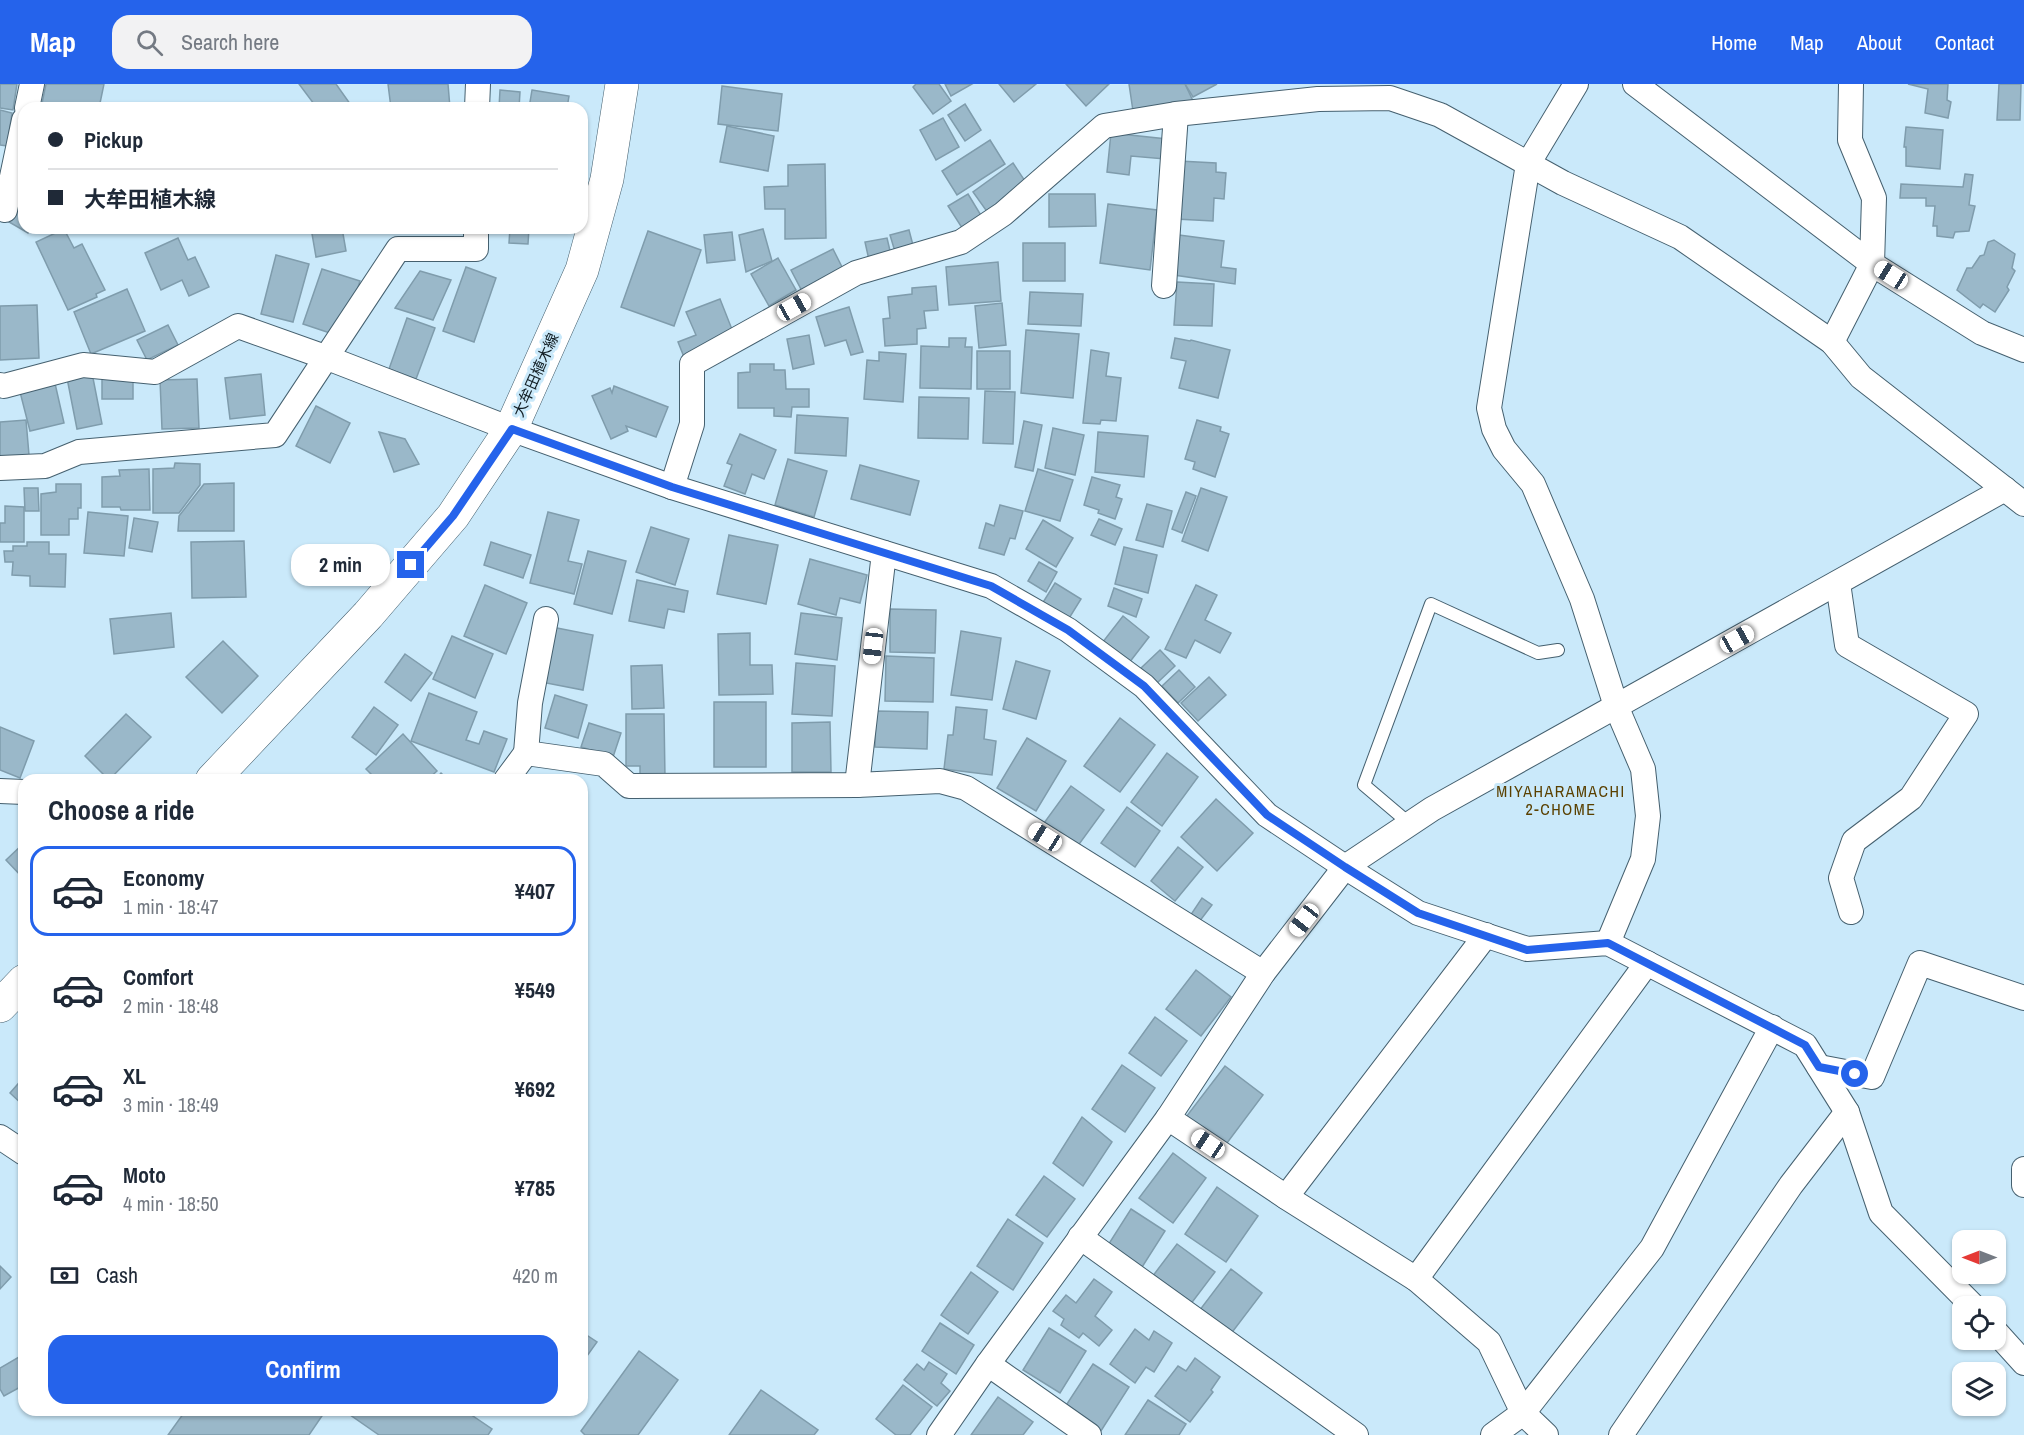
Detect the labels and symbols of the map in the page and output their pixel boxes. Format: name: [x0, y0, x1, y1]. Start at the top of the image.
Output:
car: [1871, 258, 1911, 292]
car: [774, 290, 814, 324]
street label: 大牟田植木線: [508, 329, 563, 420]
callout: 2 min: [291, 544, 390, 586]
route end: [397, 551, 424, 578]
car: [1717, 622, 1757, 656]
car: [862, 627, 884, 665]
district label: MIYAHARAMACHI 2-CHOME: [1496, 780, 1626, 820]
car: [1025, 820, 1065, 854]
car: [1286, 900, 1322, 940]
route start: [1841, 1060, 1868, 1087]
car: [1188, 1126, 1228, 1162]
north arrow: [1952, 1230, 2006, 1284]

